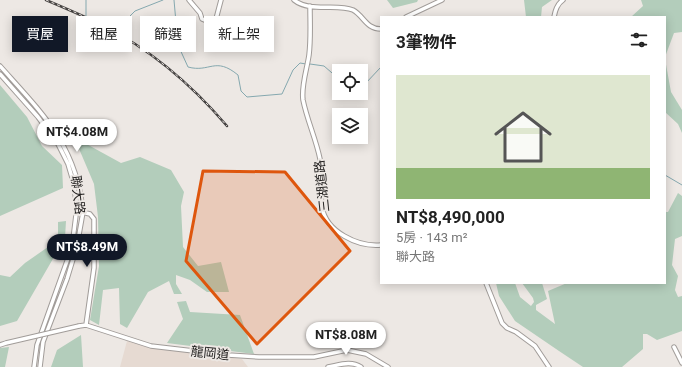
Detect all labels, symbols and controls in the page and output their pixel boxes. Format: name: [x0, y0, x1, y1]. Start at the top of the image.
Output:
chip: 買屋: [12, 16, 68, 52]
chip: 租屋: [76, 16, 132, 52]
chip: 篩選: [140, 16, 196, 52]
chip: 新上架: [204, 16, 274, 52]
icon: filters: [628, 29, 650, 51]
text: 3筆物件: [396, 32, 457, 52]
map controls: [332, 64, 368, 144]
button: locate: [332, 64, 368, 100]
icon: home: [487, 101, 559, 173]
button: layers: [332, 108, 368, 144]
pin: NT$4.08M: [36, 119, 118, 153]
text: NT$4.08M: [46, 124, 108, 139]
street label: 三湖道路: [312, 159, 332, 213]
street label: 聯大路: [68, 175, 88, 215]
text: NT$8,490,000: [396, 207, 505, 227]
text: 5房 · 143 m²: [396, 230, 467, 245]
pin: NT$8.49M: [46, 234, 128, 268]
text: NT$8.49M: [56, 239, 118, 254]
text: 聯大路: [396, 249, 435, 264]
pin: NT$8.08M: [305, 322, 387, 356]
text: NT$8.08M: [315, 327, 377, 342]
street label: 龍岡道: [190, 344, 230, 362]

